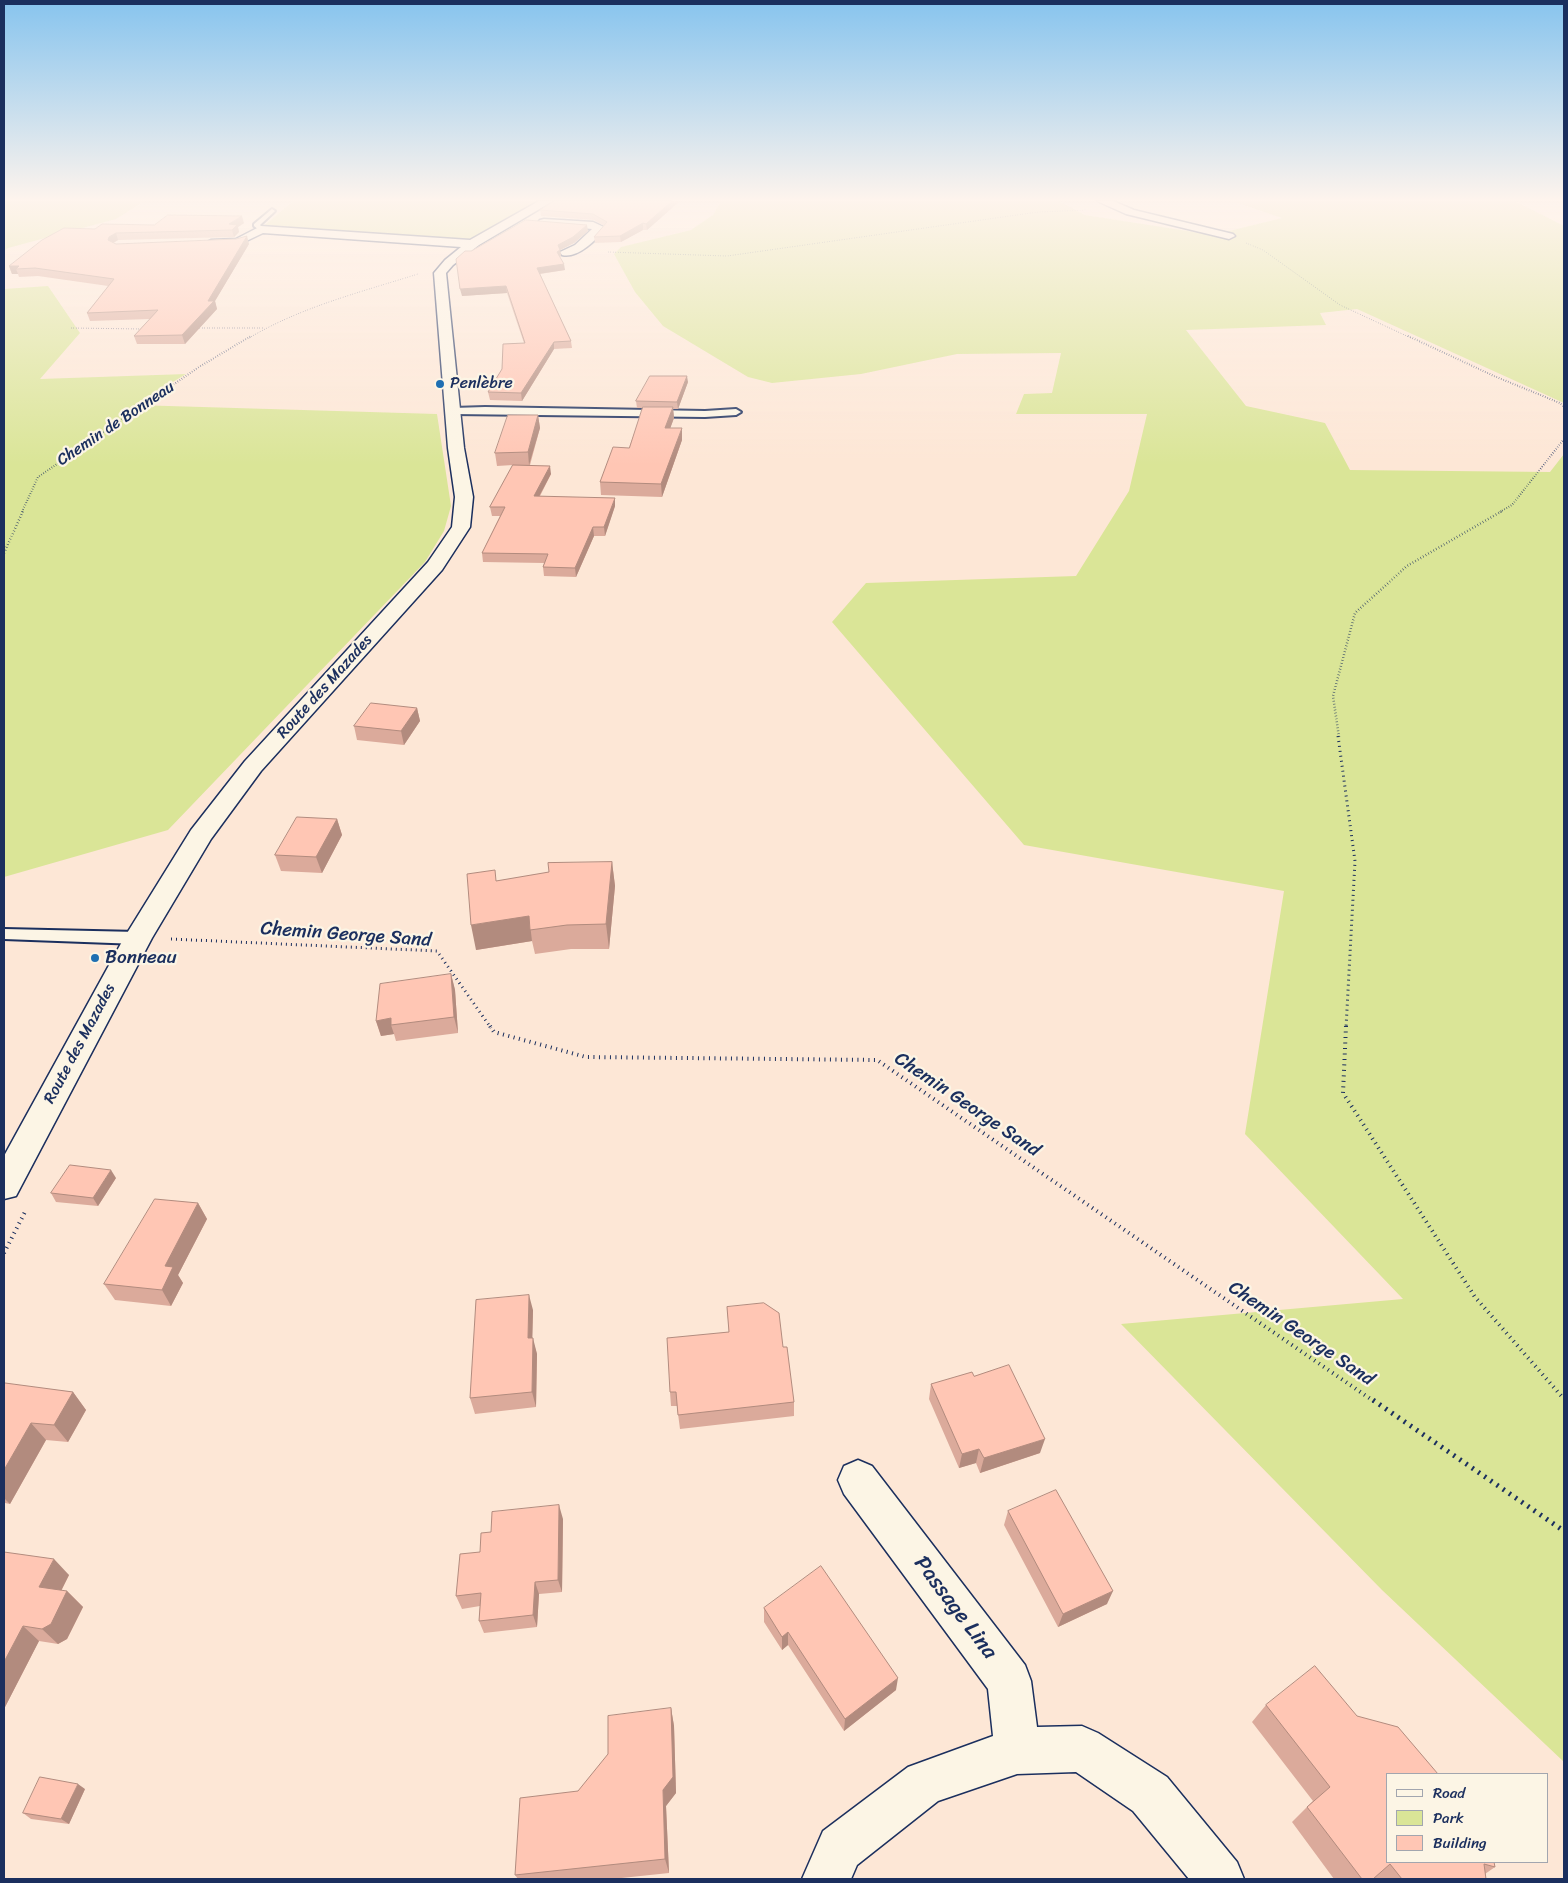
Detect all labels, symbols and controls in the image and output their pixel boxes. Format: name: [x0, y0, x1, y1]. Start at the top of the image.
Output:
place label: Penlèbre: [450, 374, 513, 394]
street label: Chemin de Bonneau: [54, 378, 178, 470]
marker: Penlèbre: [434, 378, 446, 390]
street label: Route des Mazades: [273, 631, 377, 743]
street label: Chemin George Sand: [260, 918, 432, 952]
place label: Bonneau: [105, 947, 177, 969]
marker: Bonneau: [89, 952, 101, 964]
street label: Route des Mazades: [40, 981, 120, 1107]
street label: Chemin George Sand: [890, 1048, 1044, 1162]
street label: Chemin George Sand: [1224, 1277, 1378, 1391]
street label: Passage Lina: [908, 1551, 1002, 1665]
legend: [1386, 1773, 1548, 1863]
text: Road: [1433, 1780, 1465, 1806]
text: Park: [1433, 1805, 1464, 1831]
text: Building: [1433, 1830, 1487, 1856]

